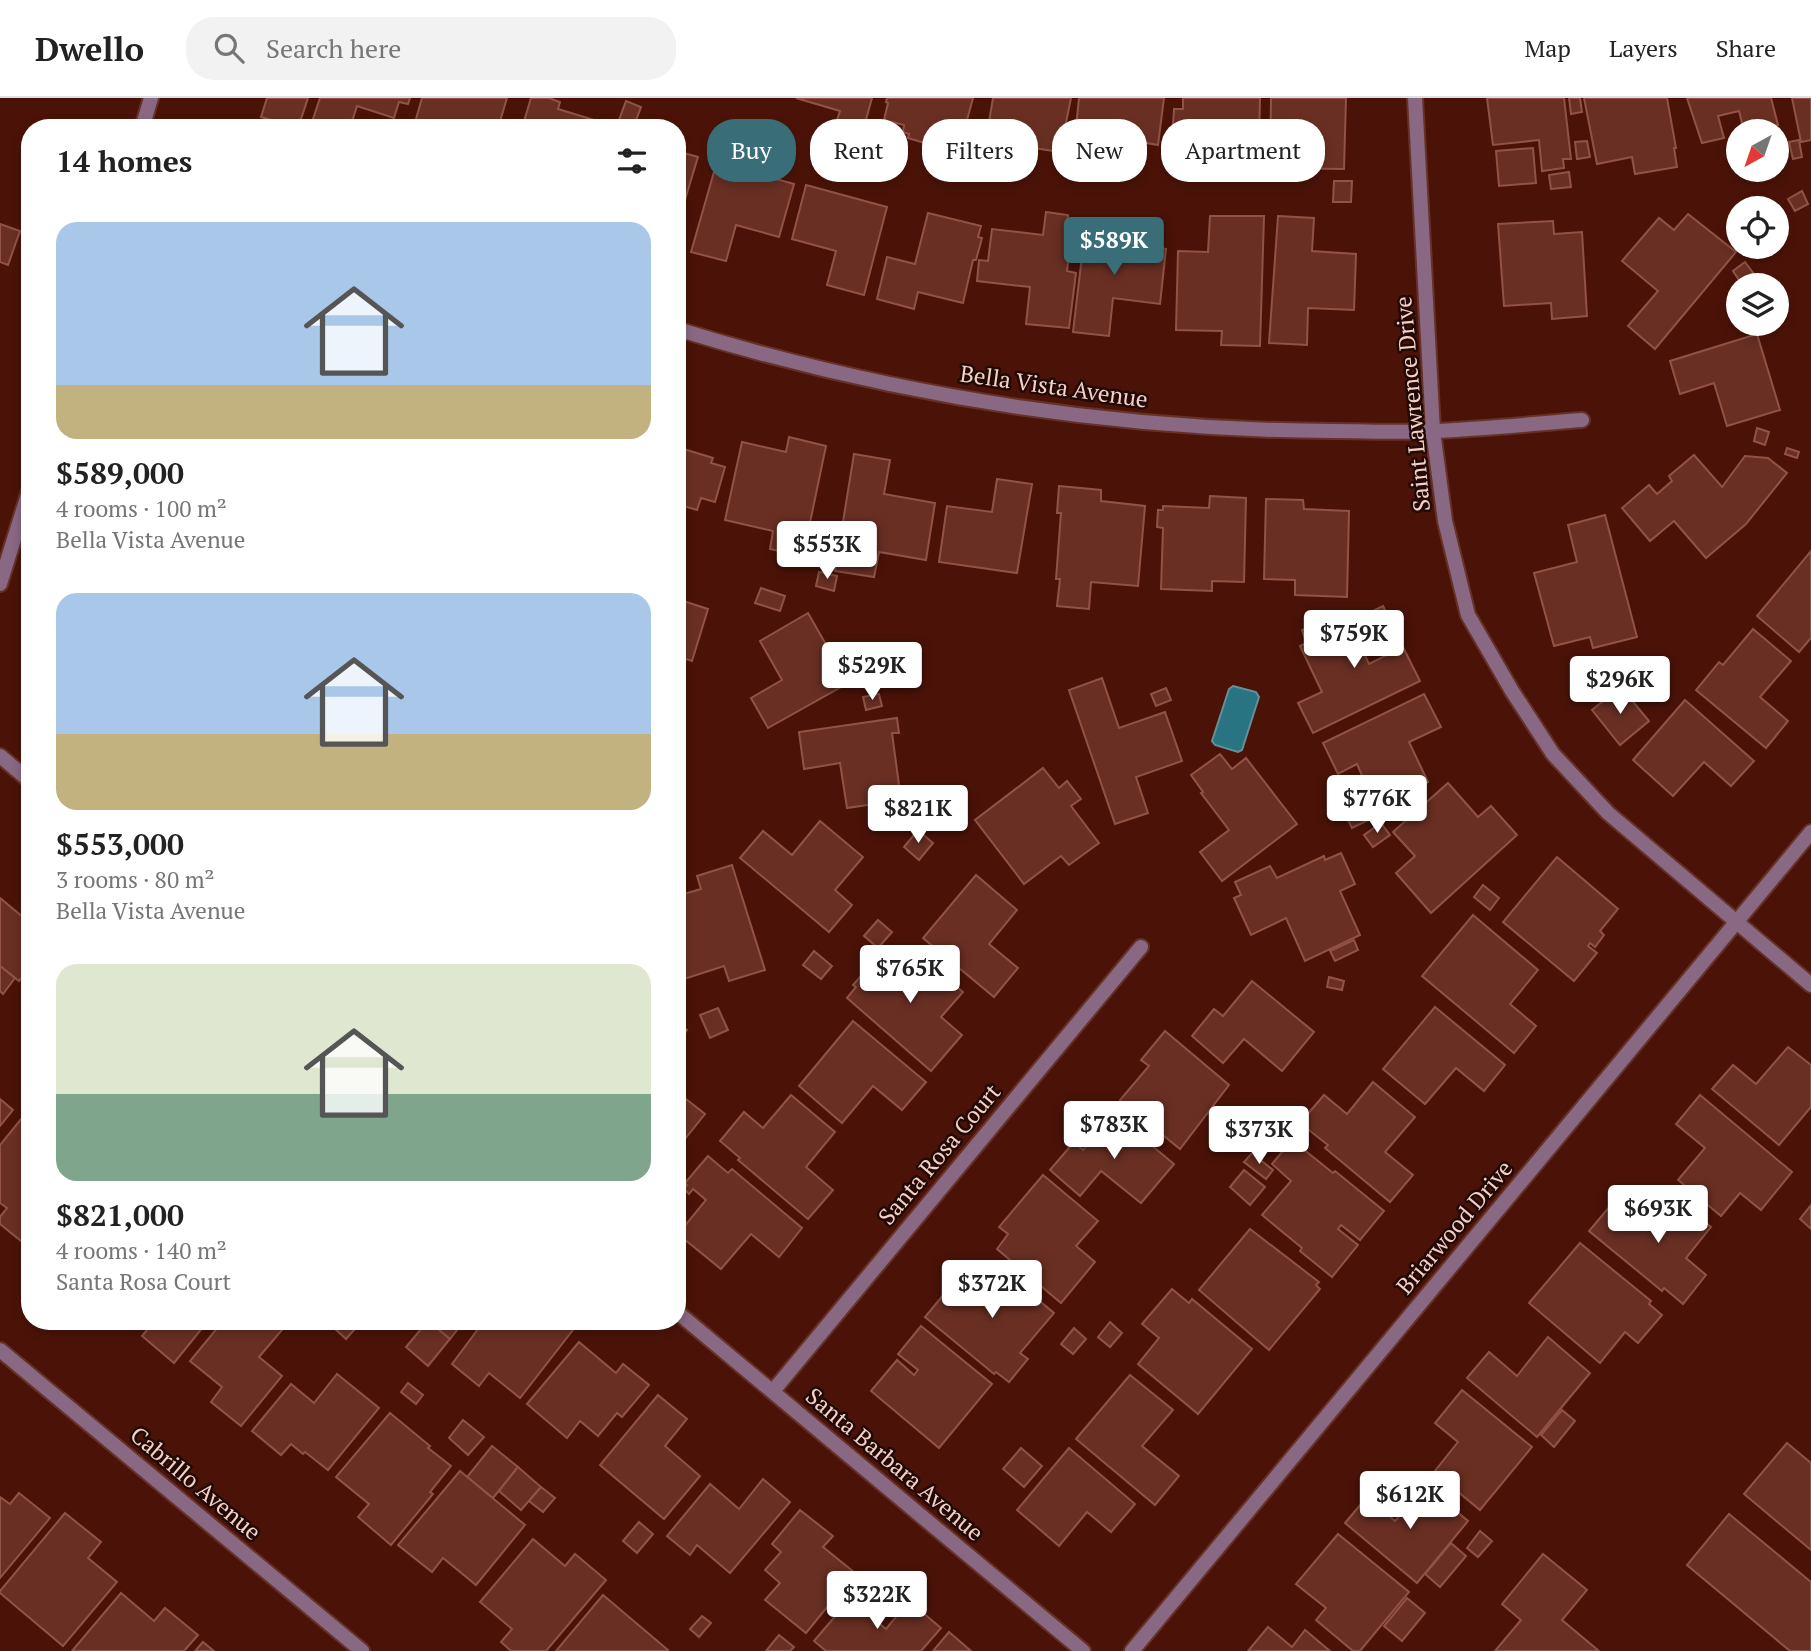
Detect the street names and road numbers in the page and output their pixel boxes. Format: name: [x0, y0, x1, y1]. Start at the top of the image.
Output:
street label: Saint Lawrence Drive: [1387, 295, 1437, 513]
street label: Bella Vista Avenue: [958, 357, 1150, 415]
street label: Santa Rosa Court: [871, 1077, 1007, 1231]
street label: Briarwood Drive: [1389, 1154, 1519, 1300]
street label: Santa Barbara Avenue: [800, 1380, 990, 1548]
street label: Cabrillo Avenue: [124, 1419, 268, 1547]

